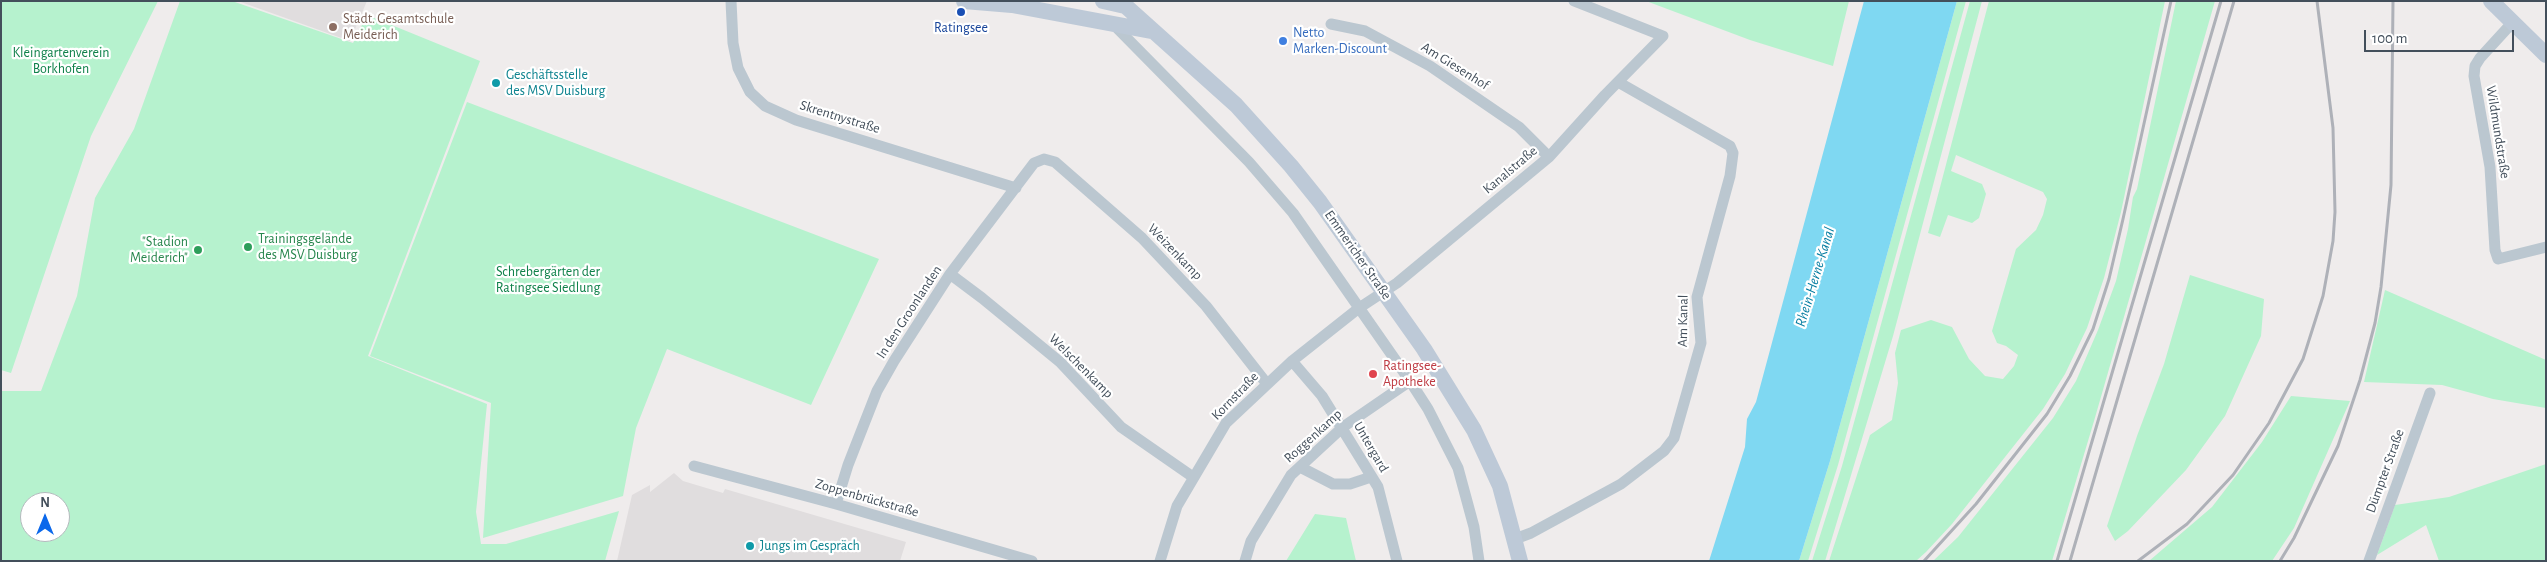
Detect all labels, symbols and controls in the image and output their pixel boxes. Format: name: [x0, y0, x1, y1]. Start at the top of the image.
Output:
marker: Ratingsee: [955, 6, 967, 18]
place label: Städt. Gesamtschule Meiderich: [343, 11, 454, 44]
place label: Ratingsee: [934, 20, 988, 36]
scale bar: [2367, 20, 2517, 52]
marker: Städt. Gesamtschule Meiderich: [327, 21, 339, 33]
place label: Netto Marken-Discount: [1293, 25, 1387, 58]
text: 100 m: [2372, 31, 2407, 46]
marker: Netto Marken-Discount: [1277, 35, 1289, 47]
street label: Am Giesenhof: [1418, 39, 1492, 93]
park label: Kleingartenverein Borkhofen: [12, 45, 110, 78]
place label: Geschäftsstelle des MSV Duisburg: [506, 67, 605, 100]
marker: Geschäftsstelle des MSV Duisburg: [490, 77, 502, 89]
street label: Wildmundstraße: [2482, 84, 2514, 180]
street label: Skrentnystraße: [798, 97, 882, 137]
street label: Kanalstraße: [1479, 142, 1541, 198]
street label: Emmericher Straße: [1321, 207, 1395, 303]
street label: Weizenkamp: [1144, 220, 1206, 284]
water label: Rhein-Herne-Kanal: [1791, 225, 1839, 329]
place label: Trainingsgelände des MSV Duisburg: [258, 231, 357, 264]
place label: "Stadion Meiderich": [130, 234, 188, 266]
marker: Trainingsgelände des MSV Duisburg: [242, 241, 254, 253]
marker: "Stadion Meiderich": [192, 244, 204, 256]
street label: In den Groonlanden: [873, 262, 945, 362]
park label: Schrebergärten der Ratingsee Siedlung: [496, 264, 600, 296]
street label: Am Kanal: [1674, 295, 1692, 347]
street label: Welschenkamp: [1045, 330, 1117, 402]
place label: Ratingsee- Apotheke: [1383, 358, 1441, 391]
street label: Kornstraße: [1208, 368, 1262, 424]
marker: Ratingsee- Apotheke: [1367, 368, 1379, 380]
street label: Roggenkamp: [1281, 406, 1345, 466]
street label: Untergard: [1350, 419, 1392, 475]
street label: Dümpter Straße: [2362, 427, 2408, 515]
street label: Zoppenbrückstraße: [813, 475, 921, 521]
north arrow: [20, 492, 70, 542]
text: N: [40, 496, 50, 510]
place label: Jungs im Gespräch: [760, 538, 860, 554]
marker: Jungs im Gespräch: [744, 540, 756, 552]

